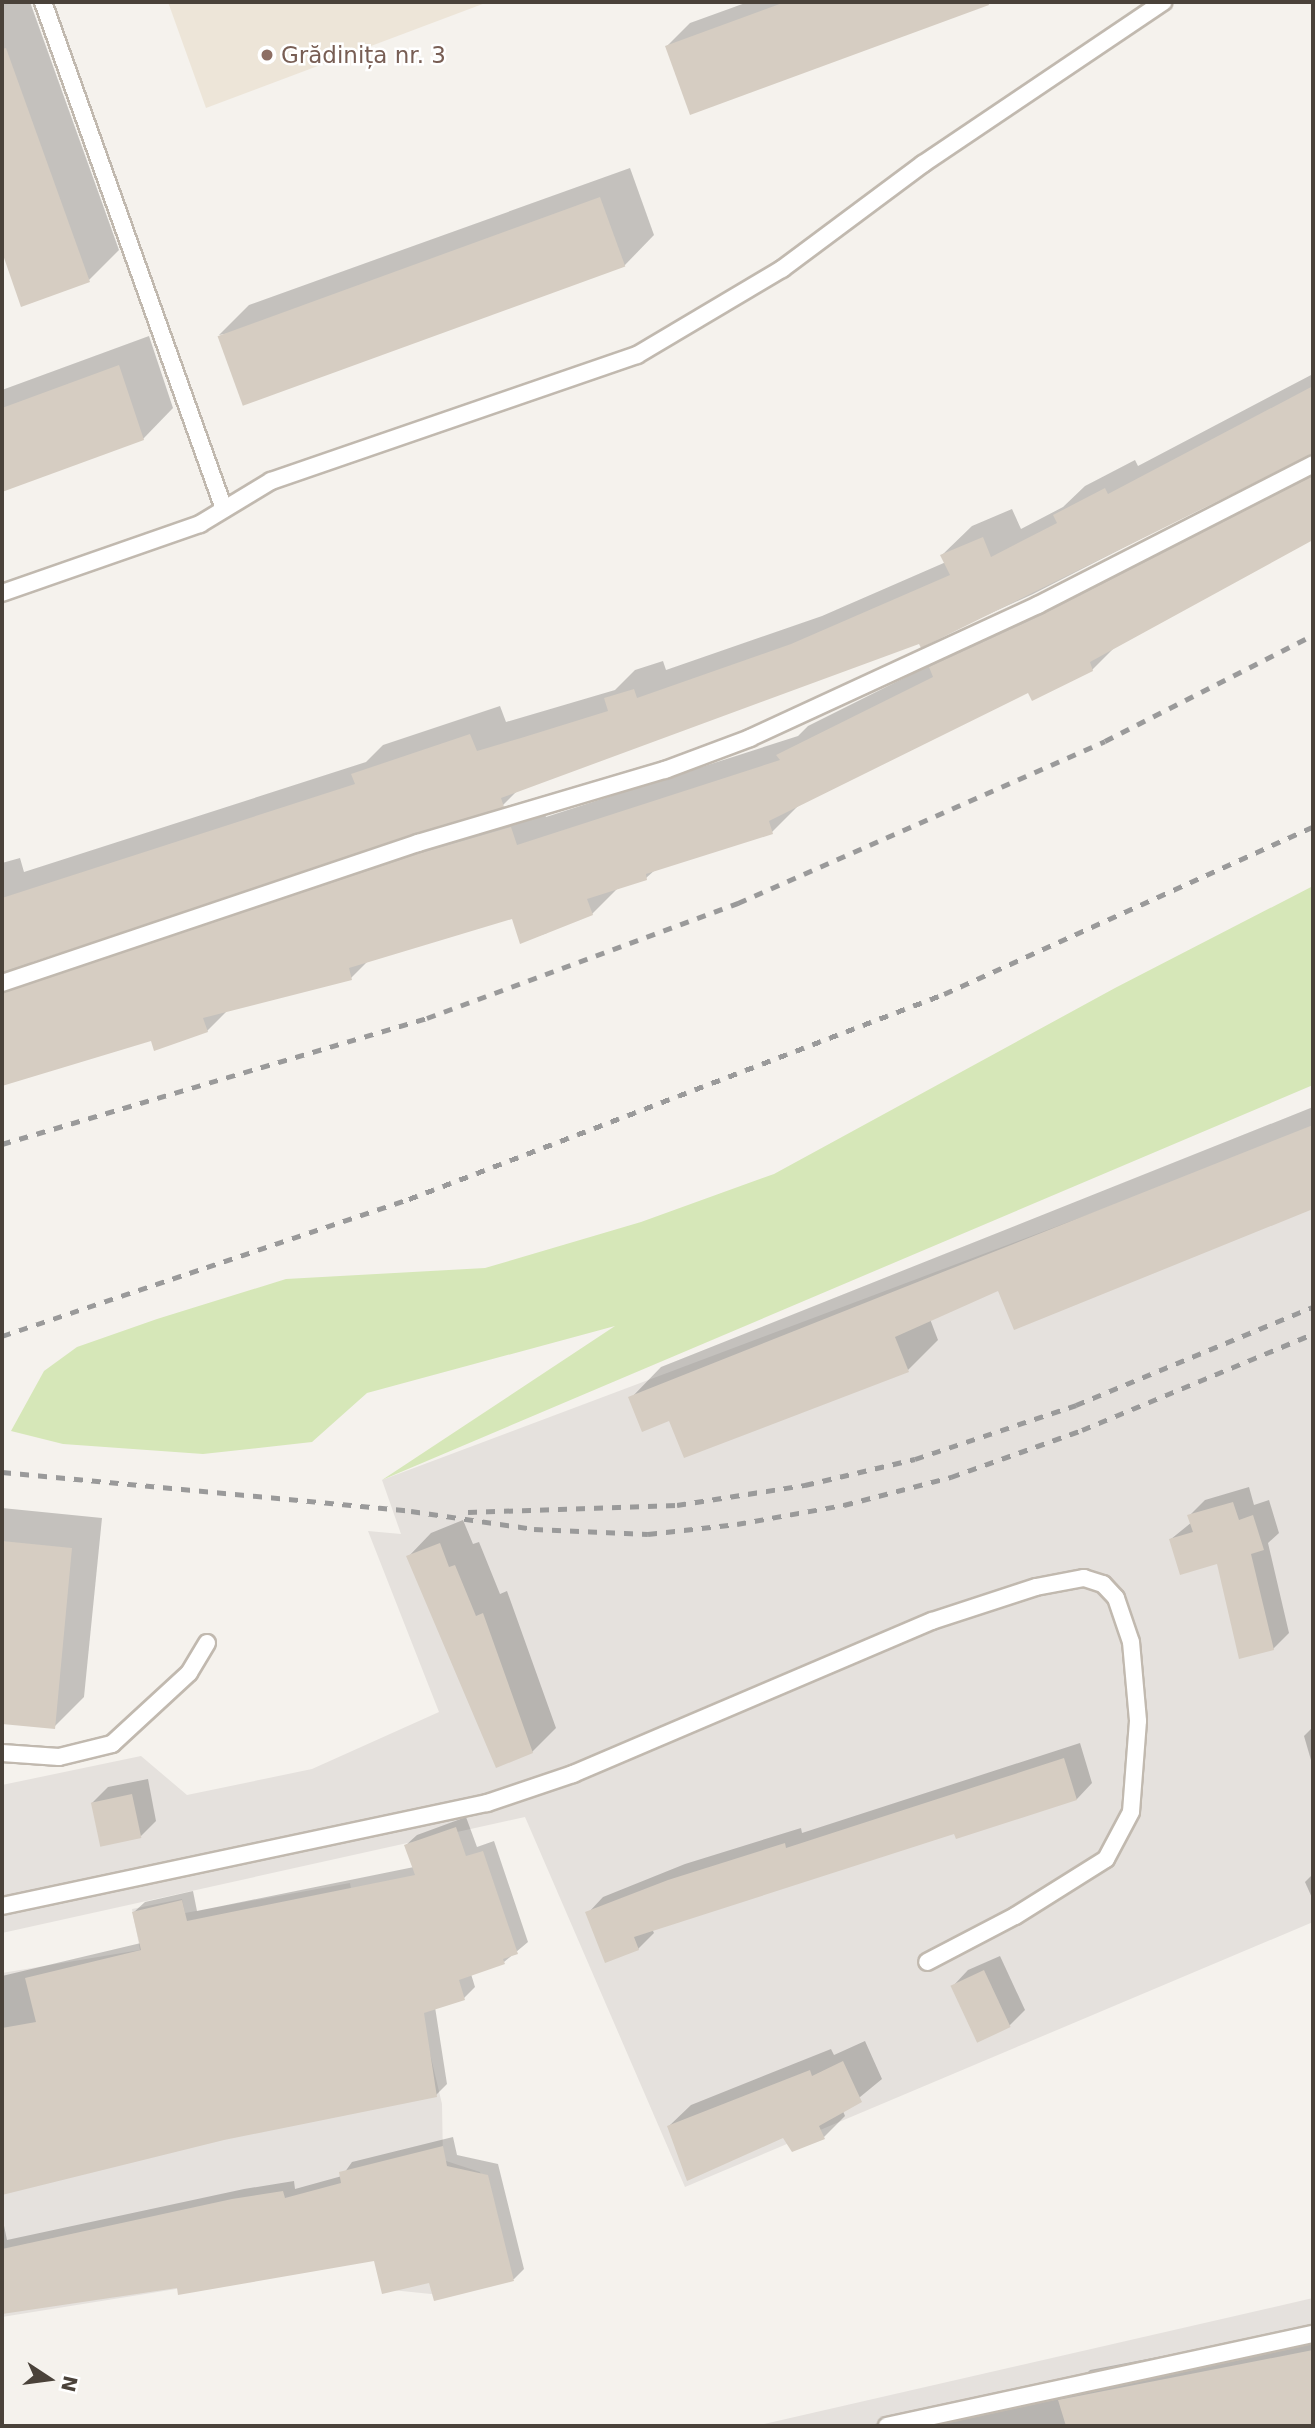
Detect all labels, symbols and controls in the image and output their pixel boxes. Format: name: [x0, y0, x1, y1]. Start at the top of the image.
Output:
place label: Grădinița nr. 3: [281, 41, 446, 69]
marker: Grădinița nr. 3: [259, 47, 275, 63]
north arrow: [14, 2344, 84, 2414]
text: N: [57, 2374, 82, 2394]

